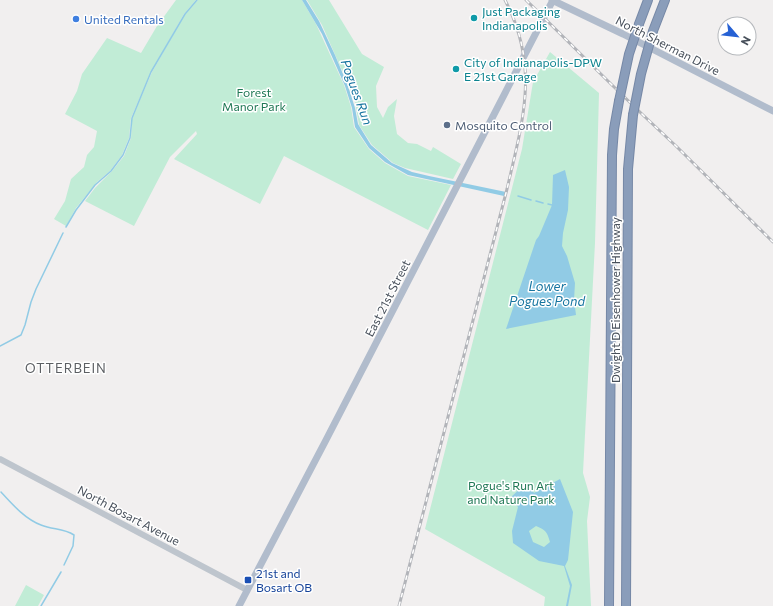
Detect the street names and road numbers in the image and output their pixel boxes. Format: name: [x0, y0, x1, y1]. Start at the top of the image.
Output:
street label: North Sherman Drive: [614, 13, 722, 77]
street label: Dwight D Eisenhower Highway: [608, 217, 622, 383]
street label: East 21st Street: [362, 257, 412, 339]
street label: North Bosart Avenue: [76, 482, 182, 548]

